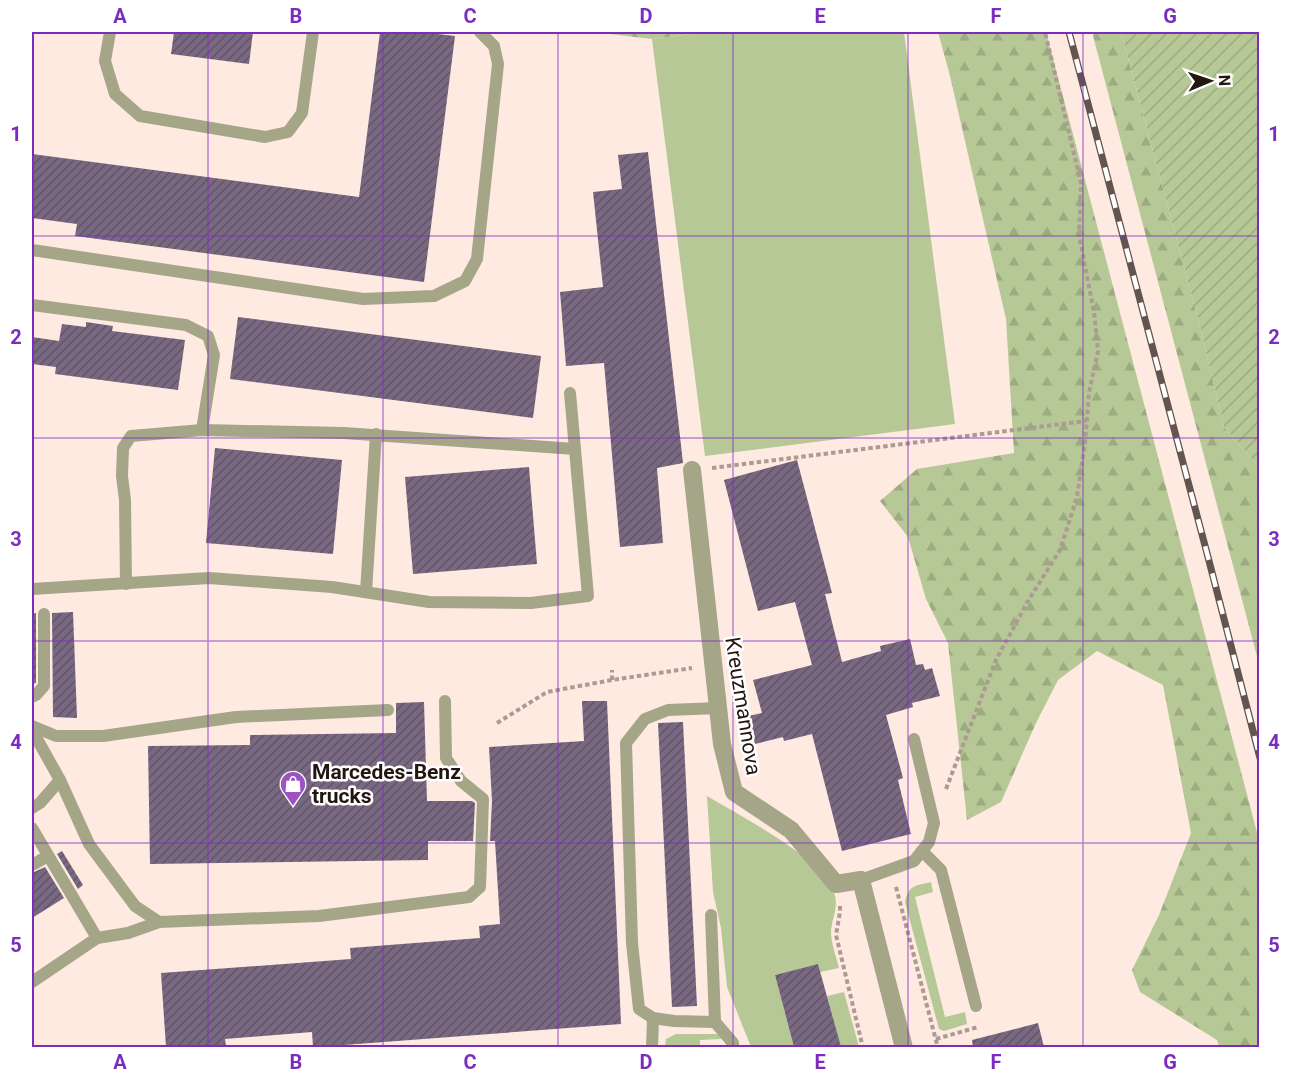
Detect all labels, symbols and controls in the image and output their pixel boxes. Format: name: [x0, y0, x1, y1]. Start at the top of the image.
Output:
text: A: [113, 4, 127, 28]
text: B: [290, 4, 302, 28]
text: C: [463, 4, 477, 28]
text: D: [640, 4, 653, 28]
text: E: [814, 4, 826, 28]
text: F: [991, 4, 1002, 28]
text: G: [1163, 4, 1177, 28]
north arrow: [1180, 51, 1240, 111]
text: N: [1215, 75, 1234, 86]
text: 1: [10, 122, 22, 146]
text: 1: [1268, 122, 1280, 146]
text: 2: [10, 325, 22, 349]
text: 2: [1268, 325, 1280, 349]
text: 3: [10, 527, 22, 551]
text: 3: [1268, 527, 1280, 551]
street label: Kreuzmannova: [720, 635, 766, 777]
text: 4: [10, 730, 22, 754]
text: 4: [1268, 730, 1280, 754]
place label: Marcedes-Benz trucks: [312, 760, 461, 808]
shop icon: Marcedes-Benz trucks: [278, 769, 308, 807]
text: 5: [10, 933, 22, 957]
text: 5: [1268, 933, 1280, 957]
text: A: [113, 1050, 127, 1074]
text: B: [290, 1050, 302, 1074]
text: C: [463, 1050, 477, 1074]
text: D: [640, 1050, 653, 1074]
text: E: [814, 1050, 826, 1074]
text: F: [991, 1050, 1002, 1074]
text: G: [1163, 1050, 1177, 1074]

